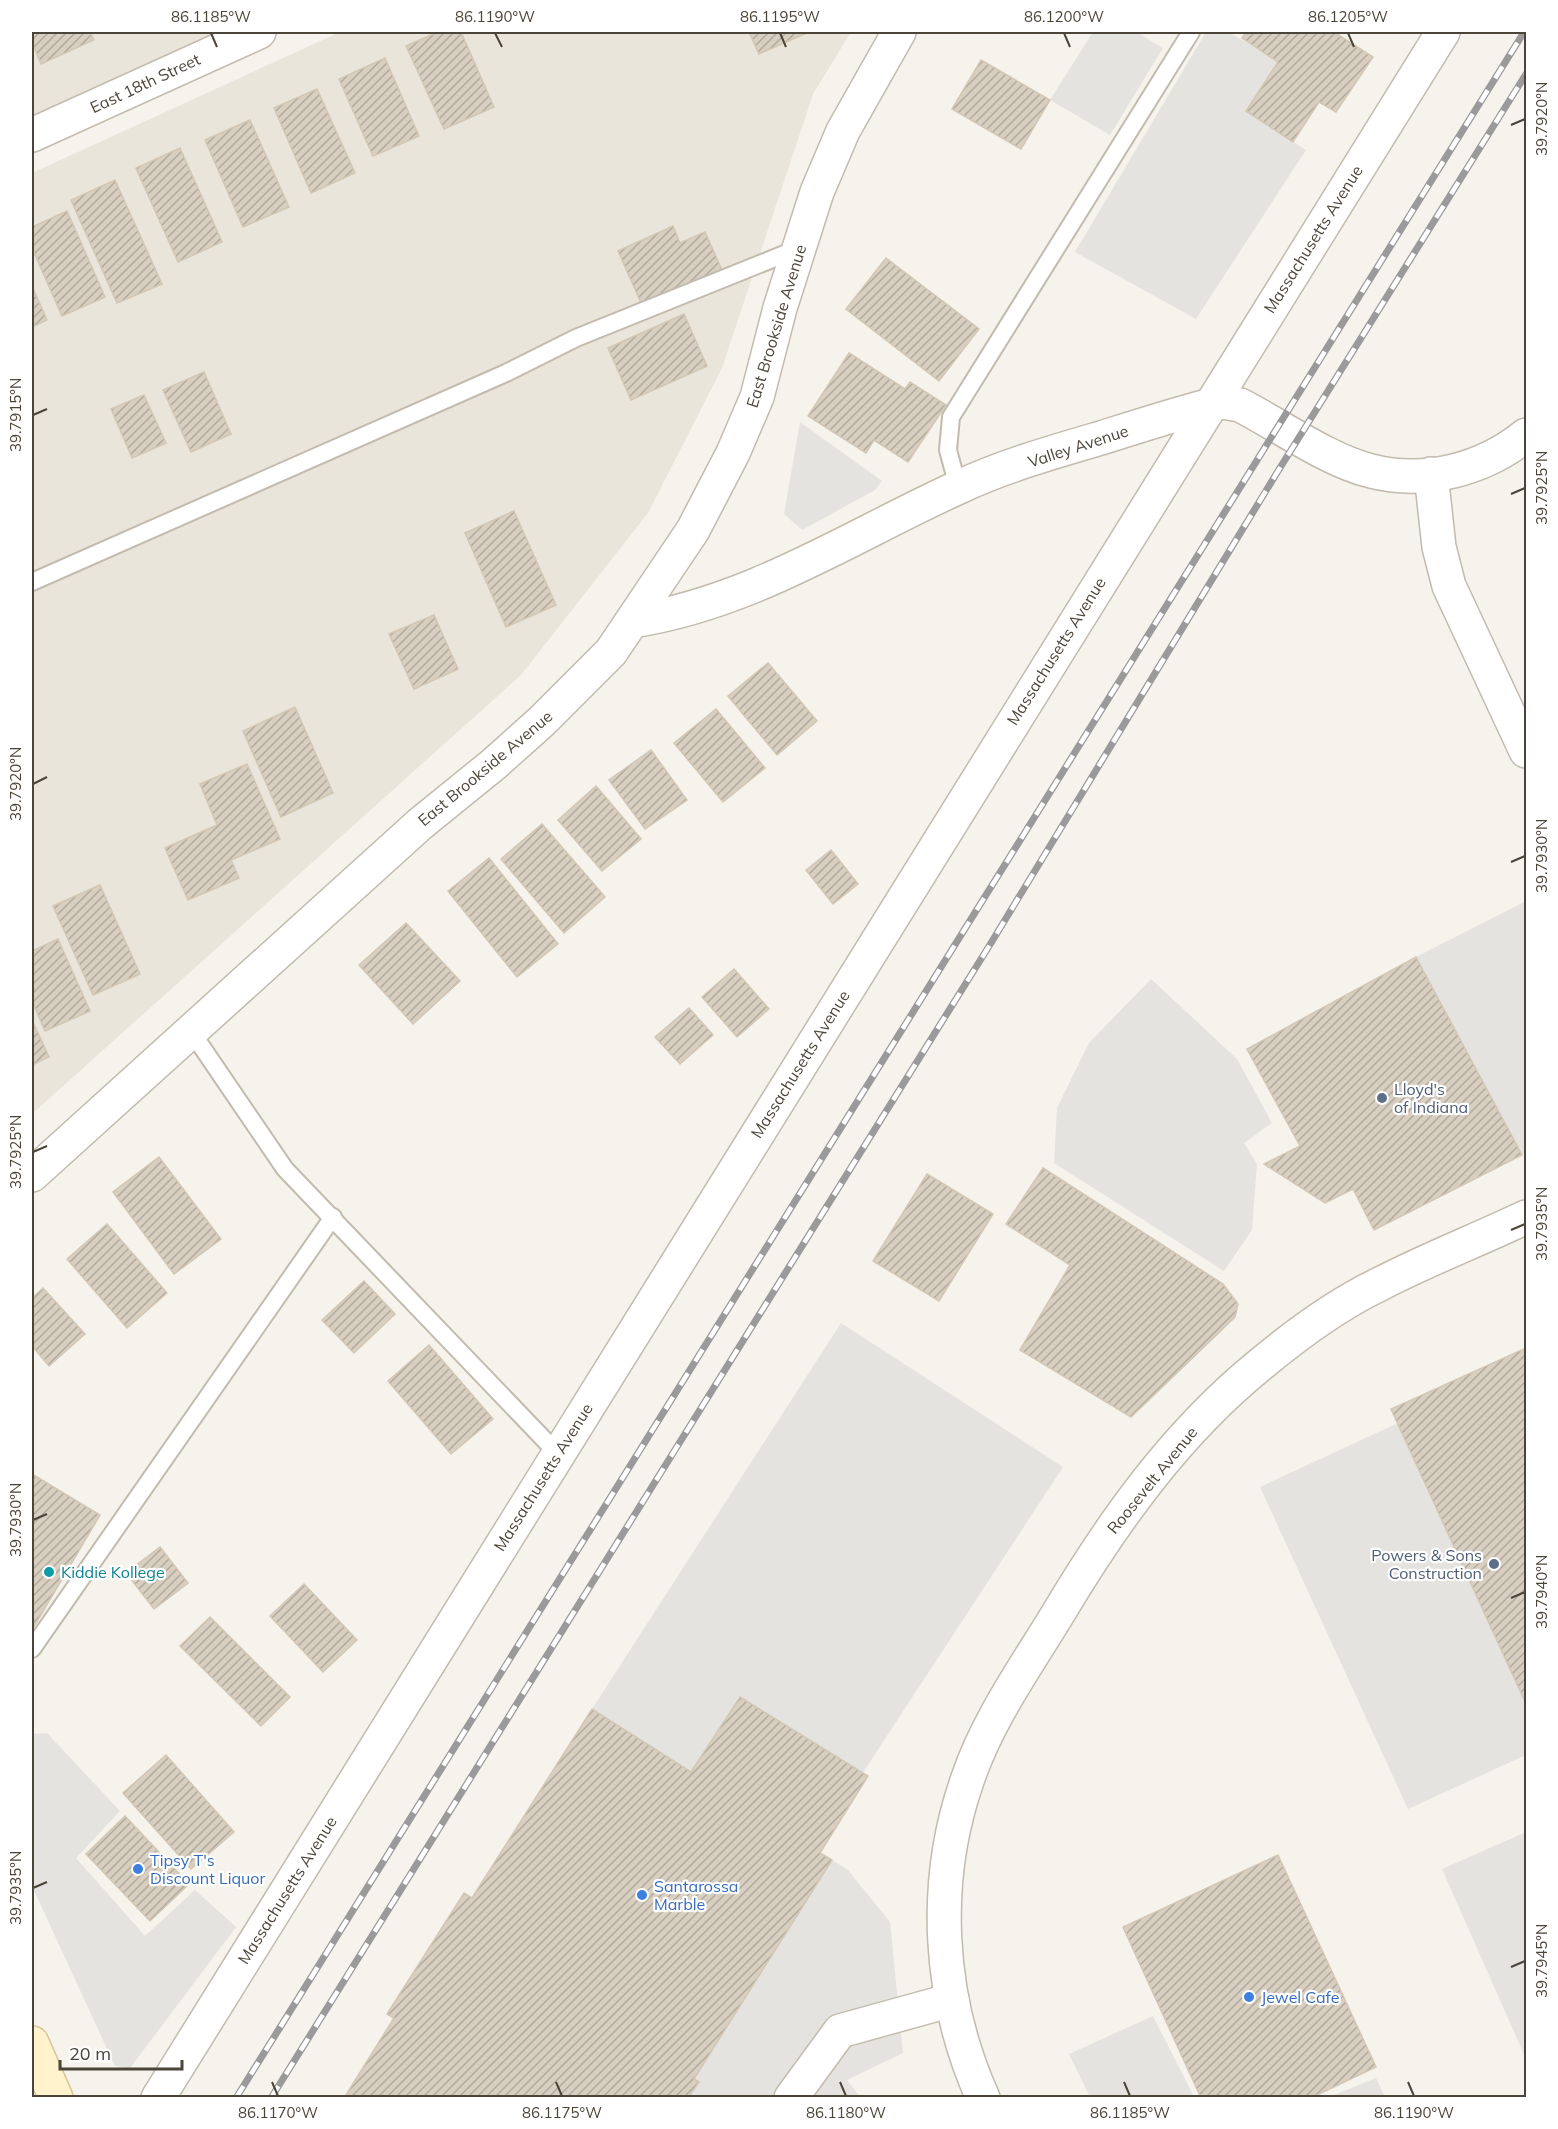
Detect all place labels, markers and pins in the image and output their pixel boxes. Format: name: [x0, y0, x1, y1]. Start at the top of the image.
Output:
place label: Lloyd's of Indiana: [1394, 1079, 1468, 1117]
marker: Lloyd's of Indiana: [1375, 1091, 1389, 1105]
place label: Powers & Sons Construction: [1371, 1545, 1482, 1583]
marker: Powers & Sons Construction: [1487, 1557, 1501, 1571]
place label: Kiddie Kollege: [61, 1562, 165, 1582]
marker: Kiddie Kollege: [42, 1565, 56, 1579]
place label: Tipsy T's Discount Liquor: [150, 1850, 265, 1888]
marker: Tipsy T's Discount Liquor: [131, 1862, 145, 1876]
place label: Santarossa Marble: [654, 1876, 738, 1914]
marker: Santarossa Marble: [635, 1888, 649, 1902]
place label: Jewel Cafe: [1261, 1987, 1340, 2007]
marker: Jewel Cafe: [1242, 1990, 1256, 2004]

